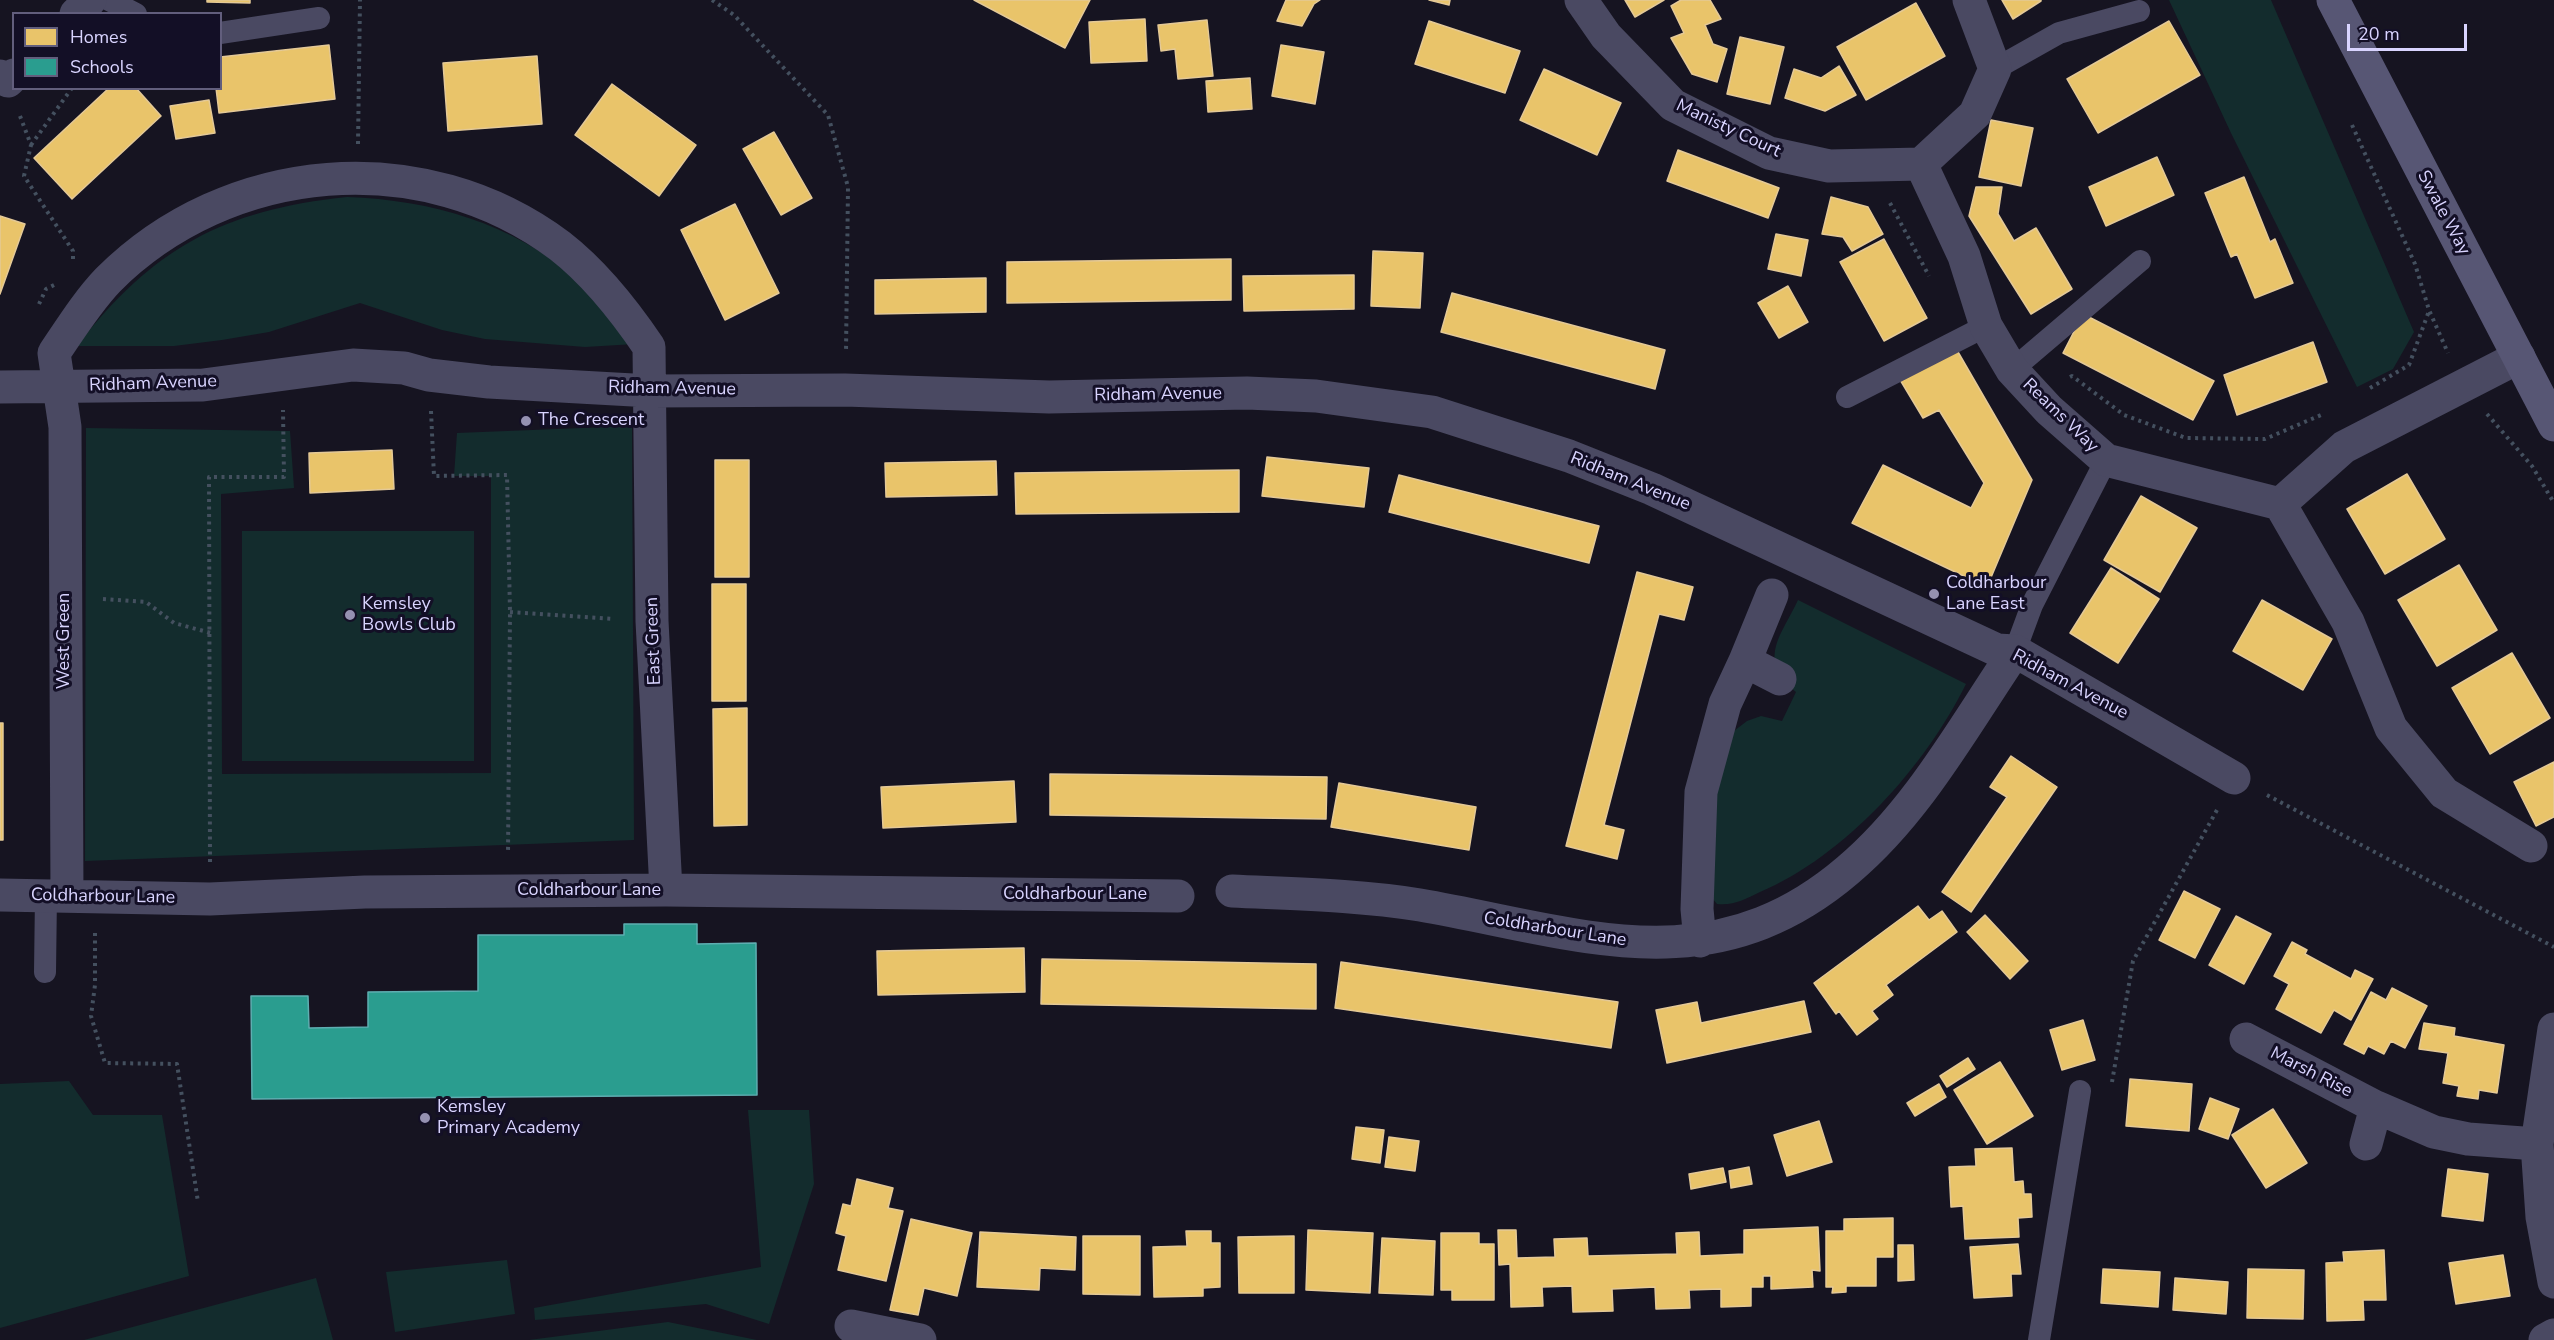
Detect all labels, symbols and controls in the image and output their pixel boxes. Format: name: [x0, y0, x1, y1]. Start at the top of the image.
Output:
legend: [12, 12, 222, 90]
scale bar: [2350, 12, 2470, 50]
text: 20 m: [2358, 22, 2400, 46]
text: Homes: [70, 25, 127, 49]
text: Schools: [70, 55, 134, 79]
street label: Manisty Court: [1672, 95, 1784, 163]
street label: Swale Way: [2412, 167, 2474, 259]
street label: Ridham Avenue: [89, 371, 217, 397]
street label: Reams Way: [2018, 374, 2102, 458]
street label: Ridham Avenue: [608, 377, 736, 401]
street label: Ridham Avenue: [1094, 383, 1222, 407]
place label: The Crescent: [538, 410, 644, 432]
marker: The Crescent: [519, 414, 533, 428]
street label: Ridham Avenue: [1567, 448, 1693, 516]
place label: Coldharbour Lane East: [1946, 573, 2046, 616]
marker: Coldharbour Lane East: [1927, 587, 1941, 601]
street label: West Green: [54, 593, 76, 689]
place label: Kemsley Bowls Club: [362, 594, 456, 636]
street label: East Green: [642, 597, 666, 685]
marker: Kemsley Bowls Club: [343, 608, 357, 622]
street label: Ridham Avenue: [2009, 645, 2131, 725]
street label: Coldharbour Lane: [517, 880, 661, 902]
street label: Coldharbour Lane: [1003, 884, 1147, 906]
street label: Coldharbour Lane: [31, 885, 175, 909]
street label: Coldharbour Lane: [1482, 908, 1628, 952]
street label: Marsh Rise: [2266, 1043, 2356, 1103]
place label: Kemsley Primary Academy: [437, 1097, 580, 1140]
marker: Kemsley Primary Academy: [418, 1111, 432, 1125]

